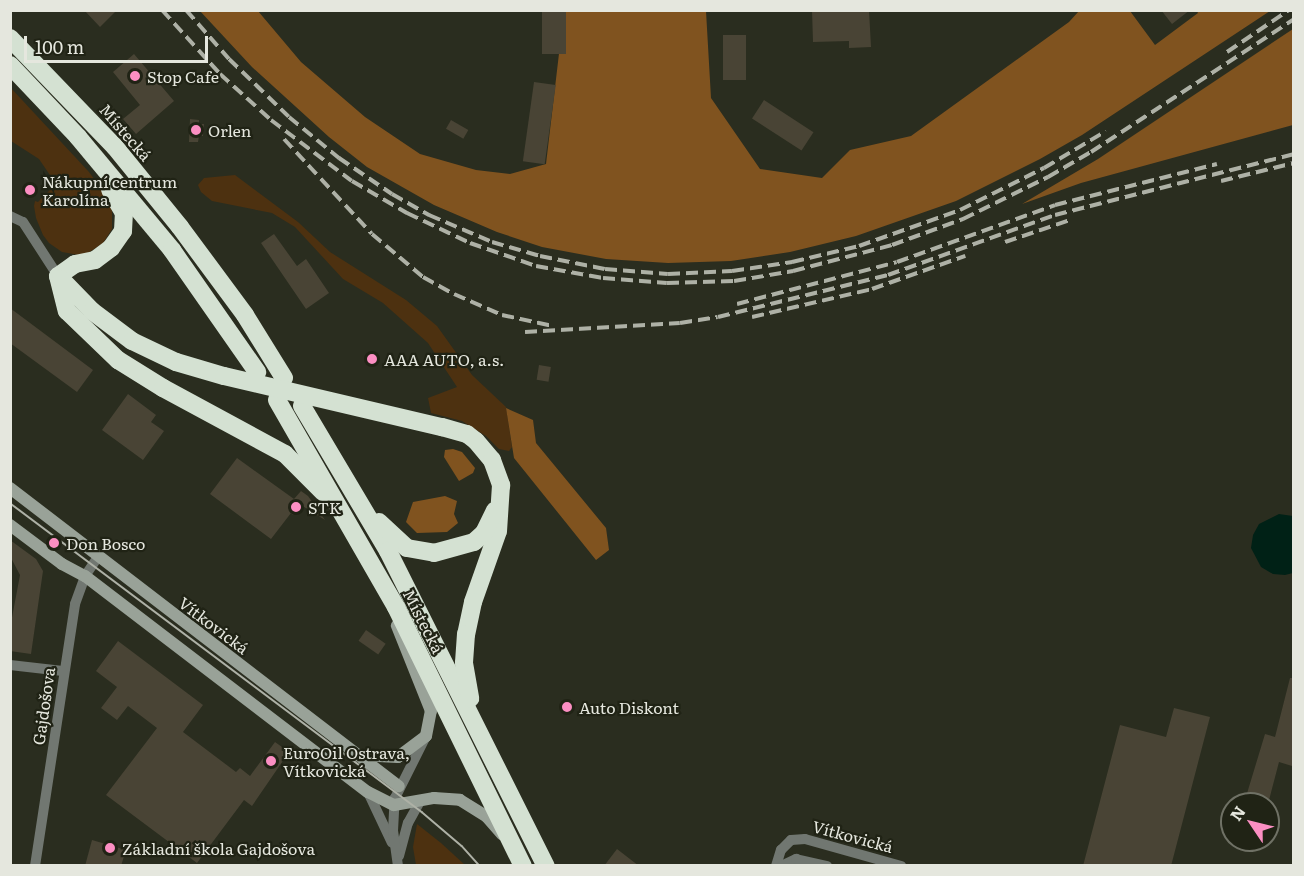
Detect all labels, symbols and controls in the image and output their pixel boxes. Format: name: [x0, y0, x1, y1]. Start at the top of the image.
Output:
scale bar: [27, 24, 212, 62]
text: 100 m: [35, 33, 84, 60]
place label: Stop Cafe: [147, 66, 219, 86]
marker: Stop Cafe: [128, 69, 142, 83]
street label: Místecká: [96, 100, 156, 164]
place label: Orlen: [208, 120, 251, 140]
marker: Orlen: [189, 123, 203, 137]
place label: Nákupní centrum Karolína: [42, 171, 177, 209]
marker: Nákupní centrum Karolína: [23, 183, 37, 197]
place label: AAA AUTO, a.s.: [384, 349, 504, 369]
marker: AAA AUTO, a.s.: [365, 352, 379, 366]
place label: STK: [308, 497, 341, 517]
marker: STK: [289, 500, 303, 514]
place label: Don Bosco: [66, 533, 145, 553]
marker: Don Bosco: [47, 536, 61, 550]
street label: Místecká: [400, 586, 448, 656]
street label: Vítkovická: [175, 592, 253, 658]
street label: Gajdošova: [28, 666, 58, 746]
place label: Auto Diskont: [579, 697, 679, 717]
marker: Auto Diskont: [560, 700, 574, 714]
place label: EuroOil Ostrava, Vítkovická: [283, 742, 410, 780]
marker: EuroOil Ostrava, Vítkovická: [264, 754, 278, 768]
north arrow: [1220, 792, 1280, 852]
text: N: [1223, 800, 1251, 825]
street label: Vítkovická: [811, 816, 895, 856]
place label: Základní škola Gajdošova: [122, 838, 315, 858]
marker: Základní škola Gajdošova: [103, 841, 117, 855]

